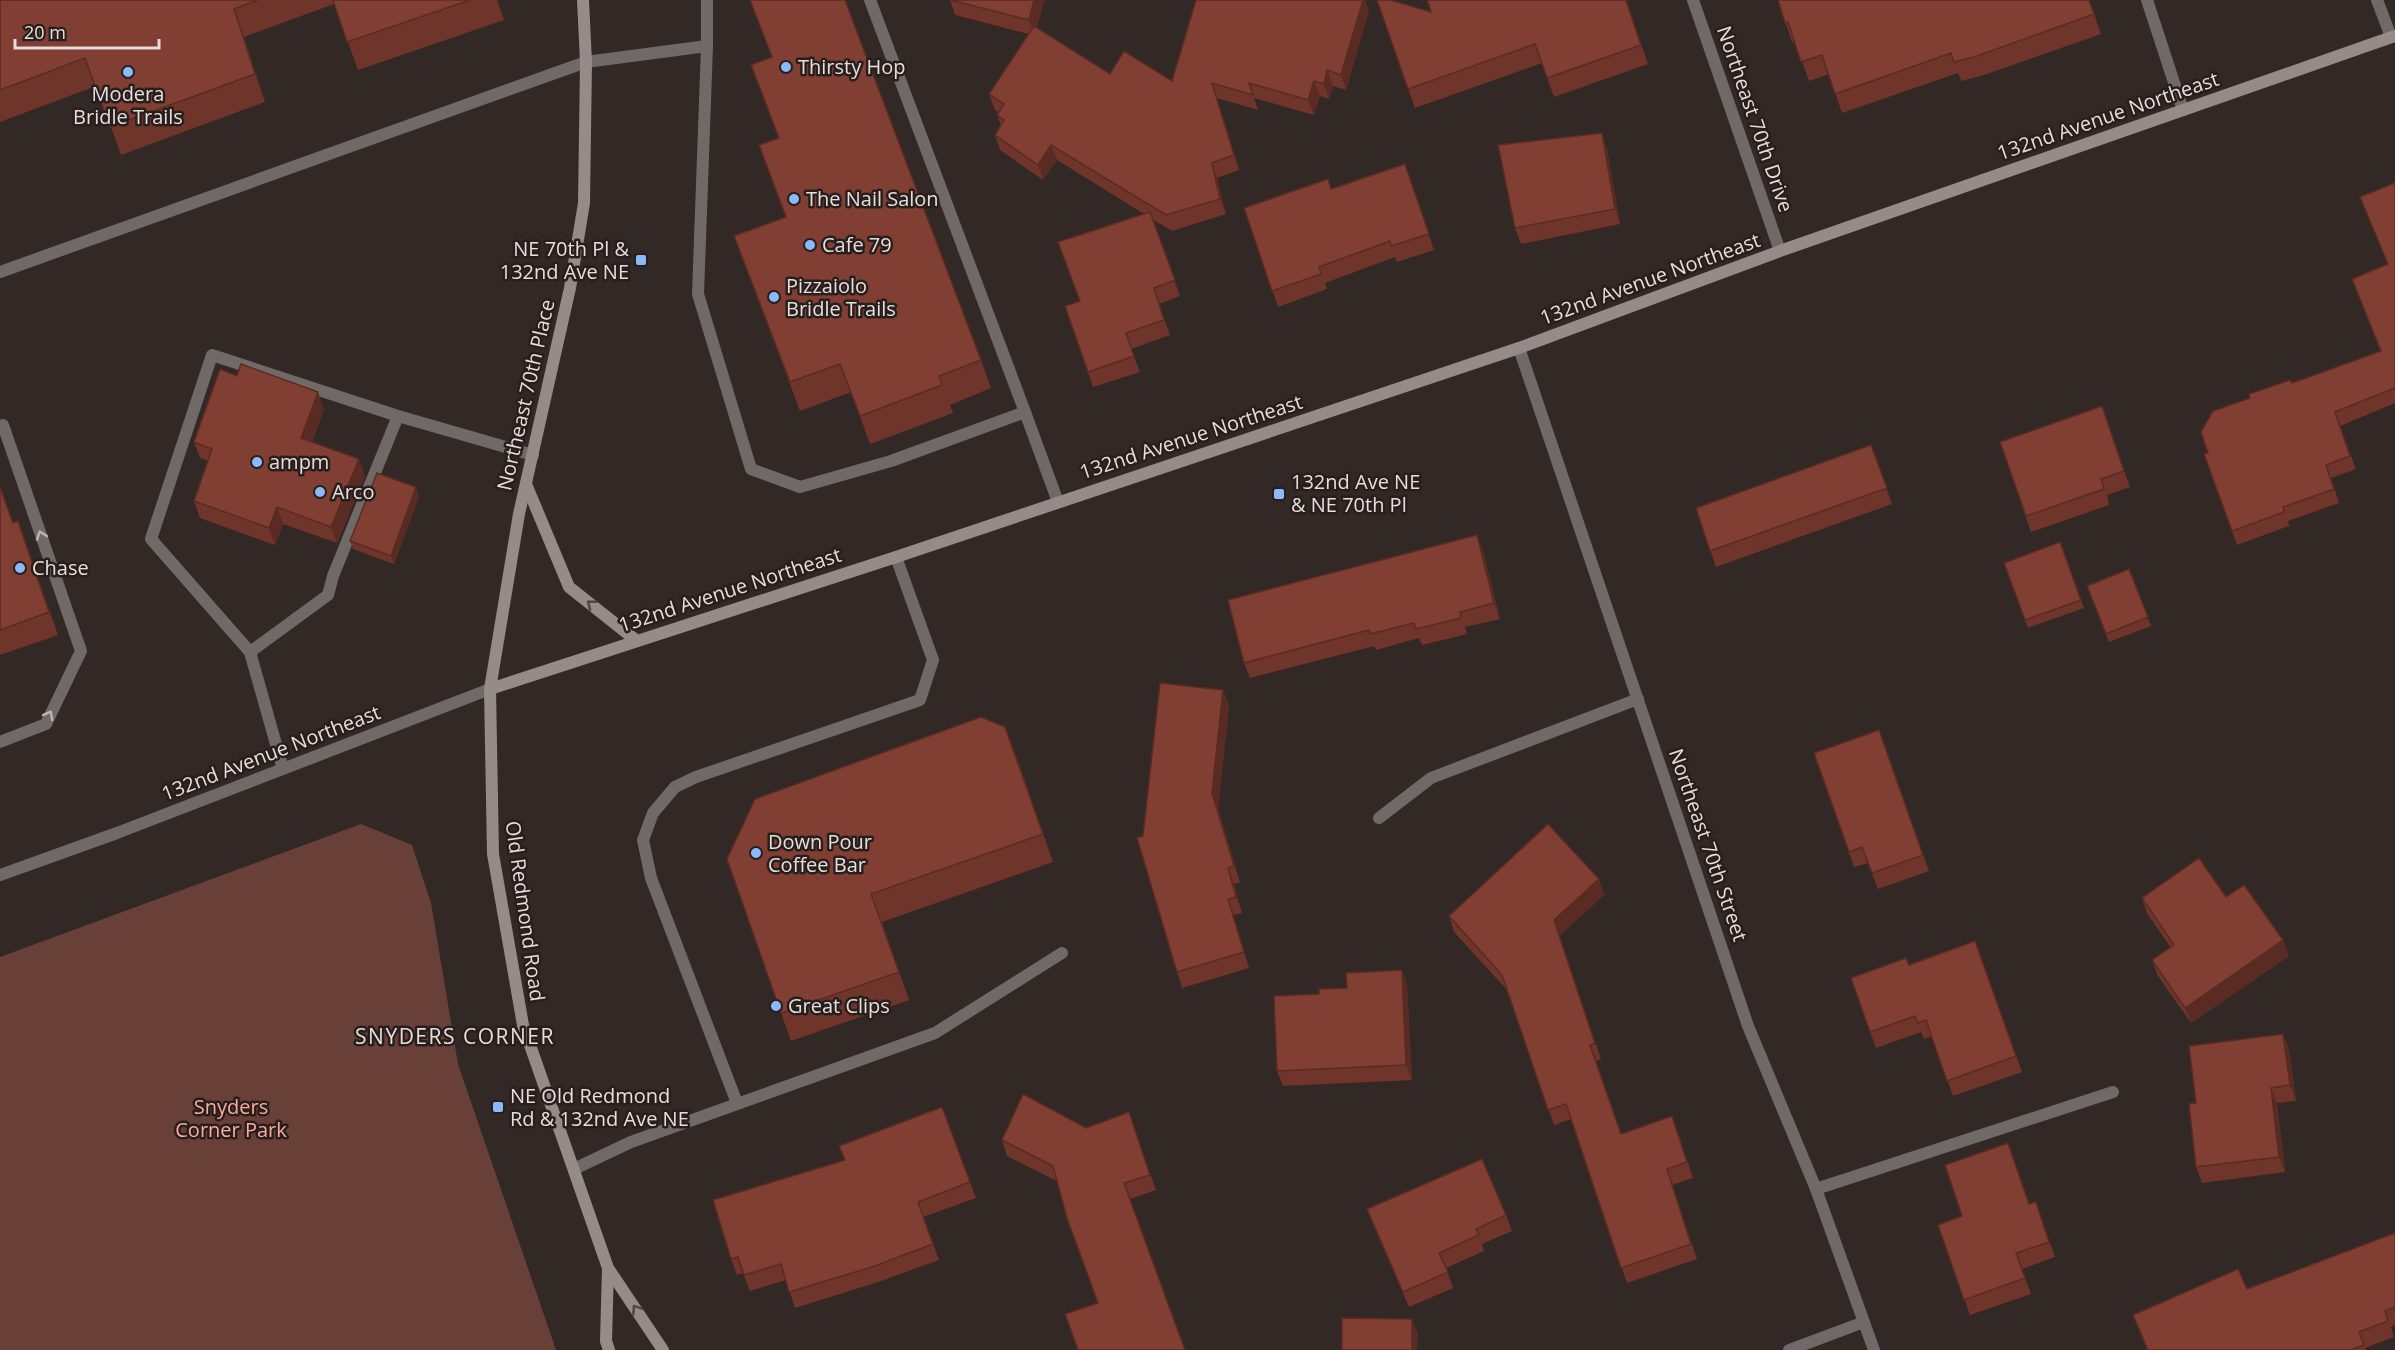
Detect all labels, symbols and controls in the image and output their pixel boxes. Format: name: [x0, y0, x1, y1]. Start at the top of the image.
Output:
scale bar: [15, 12, 159, 50]
text: 20 m: [24, 20, 66, 44]
street label: Northeast 70th Drive: [1711, 22, 1800, 216]
place label: Thirsty Hop: [798, 53, 905, 80]
marker: Thirsty Hop: [779, 60, 793, 74]
marker: Modera Bridle Trails: [121, 65, 135, 79]
street label: 132nd Avenue Northeast: [1994, 65, 2222, 166]
place label: Modera Bridle Trails: [73, 80, 183, 130]
place label: The Nail Salon: [806, 185, 939, 212]
marker: The Nail Salon: [787, 192, 801, 206]
street label: 132nd Avenue Northeast: [1536, 226, 1764, 331]
place label: Cafe 79: [822, 231, 892, 258]
place label: NE 70th Pl & 132nd Ave NE: [500, 235, 629, 285]
marker: Cafe 79: [803, 238, 817, 252]
marker: NE 70th Pl & 132nd Ave NE: [634, 253, 648, 267]
place label: Pizzaiolo Bridle Trails: [786, 272, 896, 322]
marker: Pizzaiolo Bridle Trails: [767, 290, 781, 304]
street label: Northeast 70th Place: [490, 297, 561, 493]
street label: 132nd Avenue Northeast: [1076, 388, 1306, 485]
place label: ampm: [269, 448, 329, 475]
marker: ampm: [250, 455, 264, 469]
place label: 132nd Ave NE & NE 70th Pl: [1291, 468, 1420, 518]
place label: Arco: [332, 478, 374, 505]
marker: Arco: [313, 485, 327, 499]
marker: 132nd Ave NE & NE 70th Pl: [1272, 487, 1286, 501]
one-way arrow: [35, 530, 48, 541]
street label: 132nd Avenue Northeast: [615, 541, 845, 638]
place label: Chase: [32, 554, 89, 581]
marker: Chase: [13, 561, 27, 575]
one-way arrow: [587, 601, 598, 612]
street label: 132nd Avenue Northeast: [157, 698, 384, 807]
one-way arrow: [42, 710, 54, 721]
street label: Northeast 70th Street: [1663, 745, 1754, 945]
street label: Old Redmond Road: [499, 819, 552, 1003]
place label: Down Pour Coffee Bar: [768, 828, 872, 878]
marker: Down Pour Coffee Bar: [749, 846, 763, 860]
place label: Great Clips: [788, 992, 890, 1019]
marker: Great Clips: [769, 999, 783, 1013]
district label: SNYDERS CORNER: [355, 1022, 555, 1050]
place label: NE Old Redmond Rd & 132nd Ave NE: [510, 1082, 689, 1132]
park label: Snyders Corner Park: [175, 1093, 287, 1143]
marker: NE Old Redmond Rd & 132nd Ave NE: [491, 1100, 505, 1114]
one-way arrow: [632, 1305, 643, 1316]

